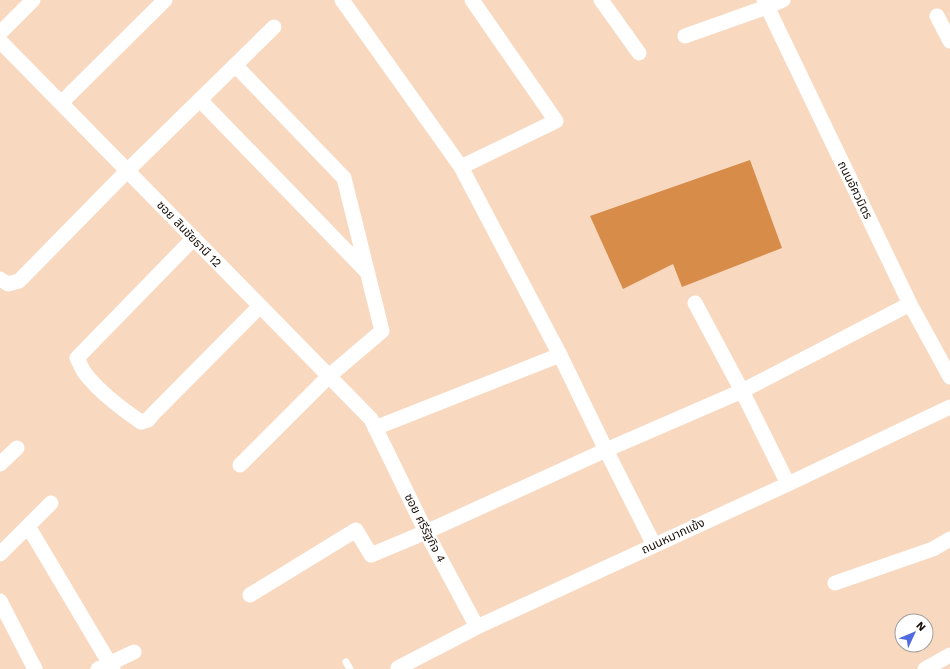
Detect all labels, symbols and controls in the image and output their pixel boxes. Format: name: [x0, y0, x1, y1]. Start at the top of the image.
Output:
street label: ถนนอัศวมิตร: [835, 159, 875, 222]
street label: ซอย สินชัยธานี 12: [154, 198, 224, 270]
street label: ซอย ศรีรัฐกิจ 4: [402, 491, 448, 565]
street label: ถนนหมากแข้ง: [639, 515, 707, 557]
north arrow: [894, 613, 934, 653]
text: N: [913, 619, 928, 634]

